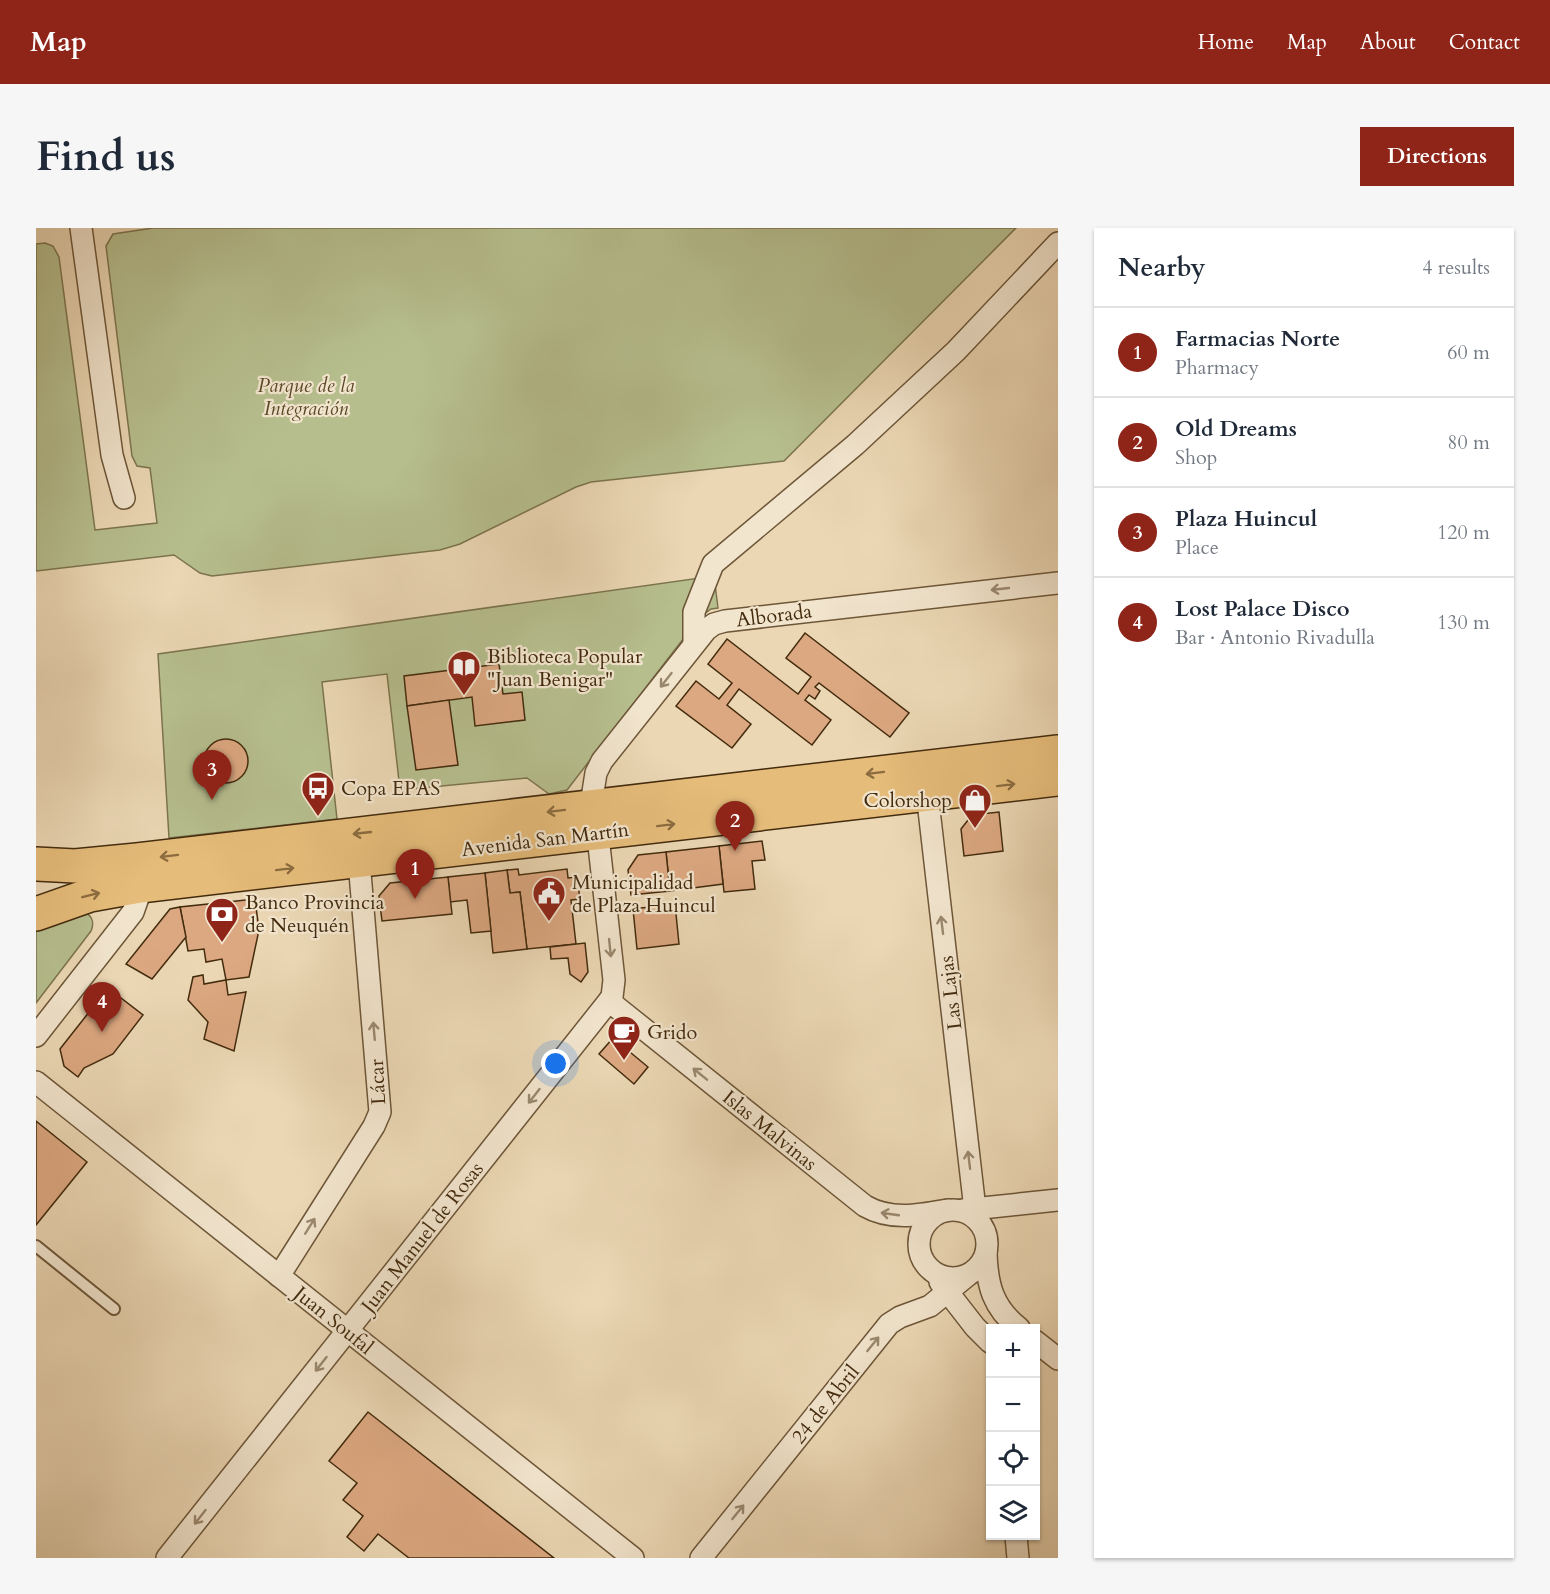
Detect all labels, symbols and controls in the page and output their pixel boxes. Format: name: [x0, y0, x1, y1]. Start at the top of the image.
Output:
text: Map: [30, 23, 87, 61]
text: Home: [1198, 28, 1254, 57]
text: Map: [1287, 28, 1327, 57]
text: About: [1360, 28, 1416, 57]
text: Contact: [1449, 28, 1520, 57]
button: Directions: [1360, 127, 1514, 186]
text: Find us: [36, 128, 176, 185]
text: Nearby: [1118, 250, 1206, 285]
text: 4 results: [1422, 254, 1490, 281]
text: Farmacias Norte: [1175, 324, 1340, 354]
text: 1: [1132, 339, 1143, 366]
text: 60 m: [1447, 339, 1490, 366]
text: Pharmacy: [1175, 354, 1259, 381]
park label: Parque de la Integración: [257, 372, 355, 422]
text: Old Dreams: [1175, 414, 1297, 444]
text: 2: [1132, 429, 1143, 456]
text: 80 m: [1447, 429, 1490, 456]
text: Shop: [1175, 444, 1217, 471]
text: Plaza Huincul: [1175, 504, 1317, 534]
text: 3: [1132, 519, 1143, 546]
text: 120 m: [1437, 519, 1490, 546]
text: Place: [1175, 534, 1219, 561]
one-way arrow: [990, 584, 1010, 595]
text: Lost Palace Disco: [1175, 594, 1350, 624]
street label: Alborada: [735, 597, 814, 634]
text: 4: [1132, 609, 1143, 636]
text: 130 m: [1437, 609, 1490, 636]
text: Bar · Antonio Rivadulla: [1175, 624, 1375, 651]
place label: Biblioteca Popular "Juan Benigar": [487, 643, 643, 693]
library icon: Biblioteca Popular "Juan Benigar": [446, 649, 482, 696]
one-way arrow: [659, 672, 672, 688]
pin: 3: [192, 750, 231, 800]
one-way arrow: [865, 768, 885, 779]
bus stop icon: Copa EPAS: [300, 770, 336, 817]
place label: Copa EPAS: [341, 775, 440, 802]
one-way arrow: [995, 779, 1015, 790]
shop icon: Colorshop: [957, 782, 993, 829]
place label: Colorshop: [864, 787, 952, 814]
pin: 2: [716, 802, 754, 851]
one-way arrow: [547, 806, 566, 817]
street label: Avenida San Martín: [460, 816, 631, 863]
one-way arrow: [655, 819, 675, 830]
one-way arrow: [353, 828, 373, 839]
pin: 1: [396, 850, 434, 899]
one-way arrow: [159, 851, 179, 862]
one-way arrow: [274, 864, 294, 875]
place label: Municipalidad de Plaza Huincul: [572, 869, 715, 919]
public building icon: Municipalidad de Plaza Huincul: [531, 875, 567, 922]
one-way arrow: [82, 889, 101, 901]
place label: Banco Provincia de Neuquén: [245, 889, 385, 939]
bank icon: Banco Provincia de Neuquén: [204, 896, 240, 943]
one-way arrow: [936, 915, 947, 935]
one-way arrow: [605, 938, 616, 957]
street label: Las Lajas: [933, 954, 968, 1032]
pin: 4: [82, 982, 122, 1032]
cafe icon: Grido: [606, 1014, 642, 1061]
place label: Grido: [647, 1019, 697, 1046]
one-way arrow: [368, 1021, 379, 1041]
your location: [541, 1049, 570, 1078]
street label: Lácar: [363, 1058, 392, 1106]
one-way arrow: [693, 1068, 709, 1081]
street label: Islas Malvinas: [717, 1084, 823, 1177]
one-way arrow: [527, 1088, 540, 1104]
one-way arrow: [963, 1151, 974, 1171]
street label: Juan Manuel de Rosas: [353, 1156, 490, 1321]
one-way arrow: [880, 1209, 900, 1220]
one-way arrow: [304, 1219, 316, 1235]
street label: Juan Soufal: [286, 1278, 379, 1361]
map controls: [986, 1324, 1040, 1540]
button: +: [986, 1324, 1040, 1378]
one-way arrow: [867, 1336, 880, 1352]
one-way arrow: [315, 1356, 328, 1372]
street label: 24 de Abril: [785, 1359, 865, 1449]
button: −: [986, 1378, 1040, 1432]
button: locate: [986, 1432, 1040, 1486]
button: layers: [986, 1486, 1040, 1540]
one-way arrow: [731, 1505, 744, 1521]
one-way arrow: [193, 1509, 206, 1525]

